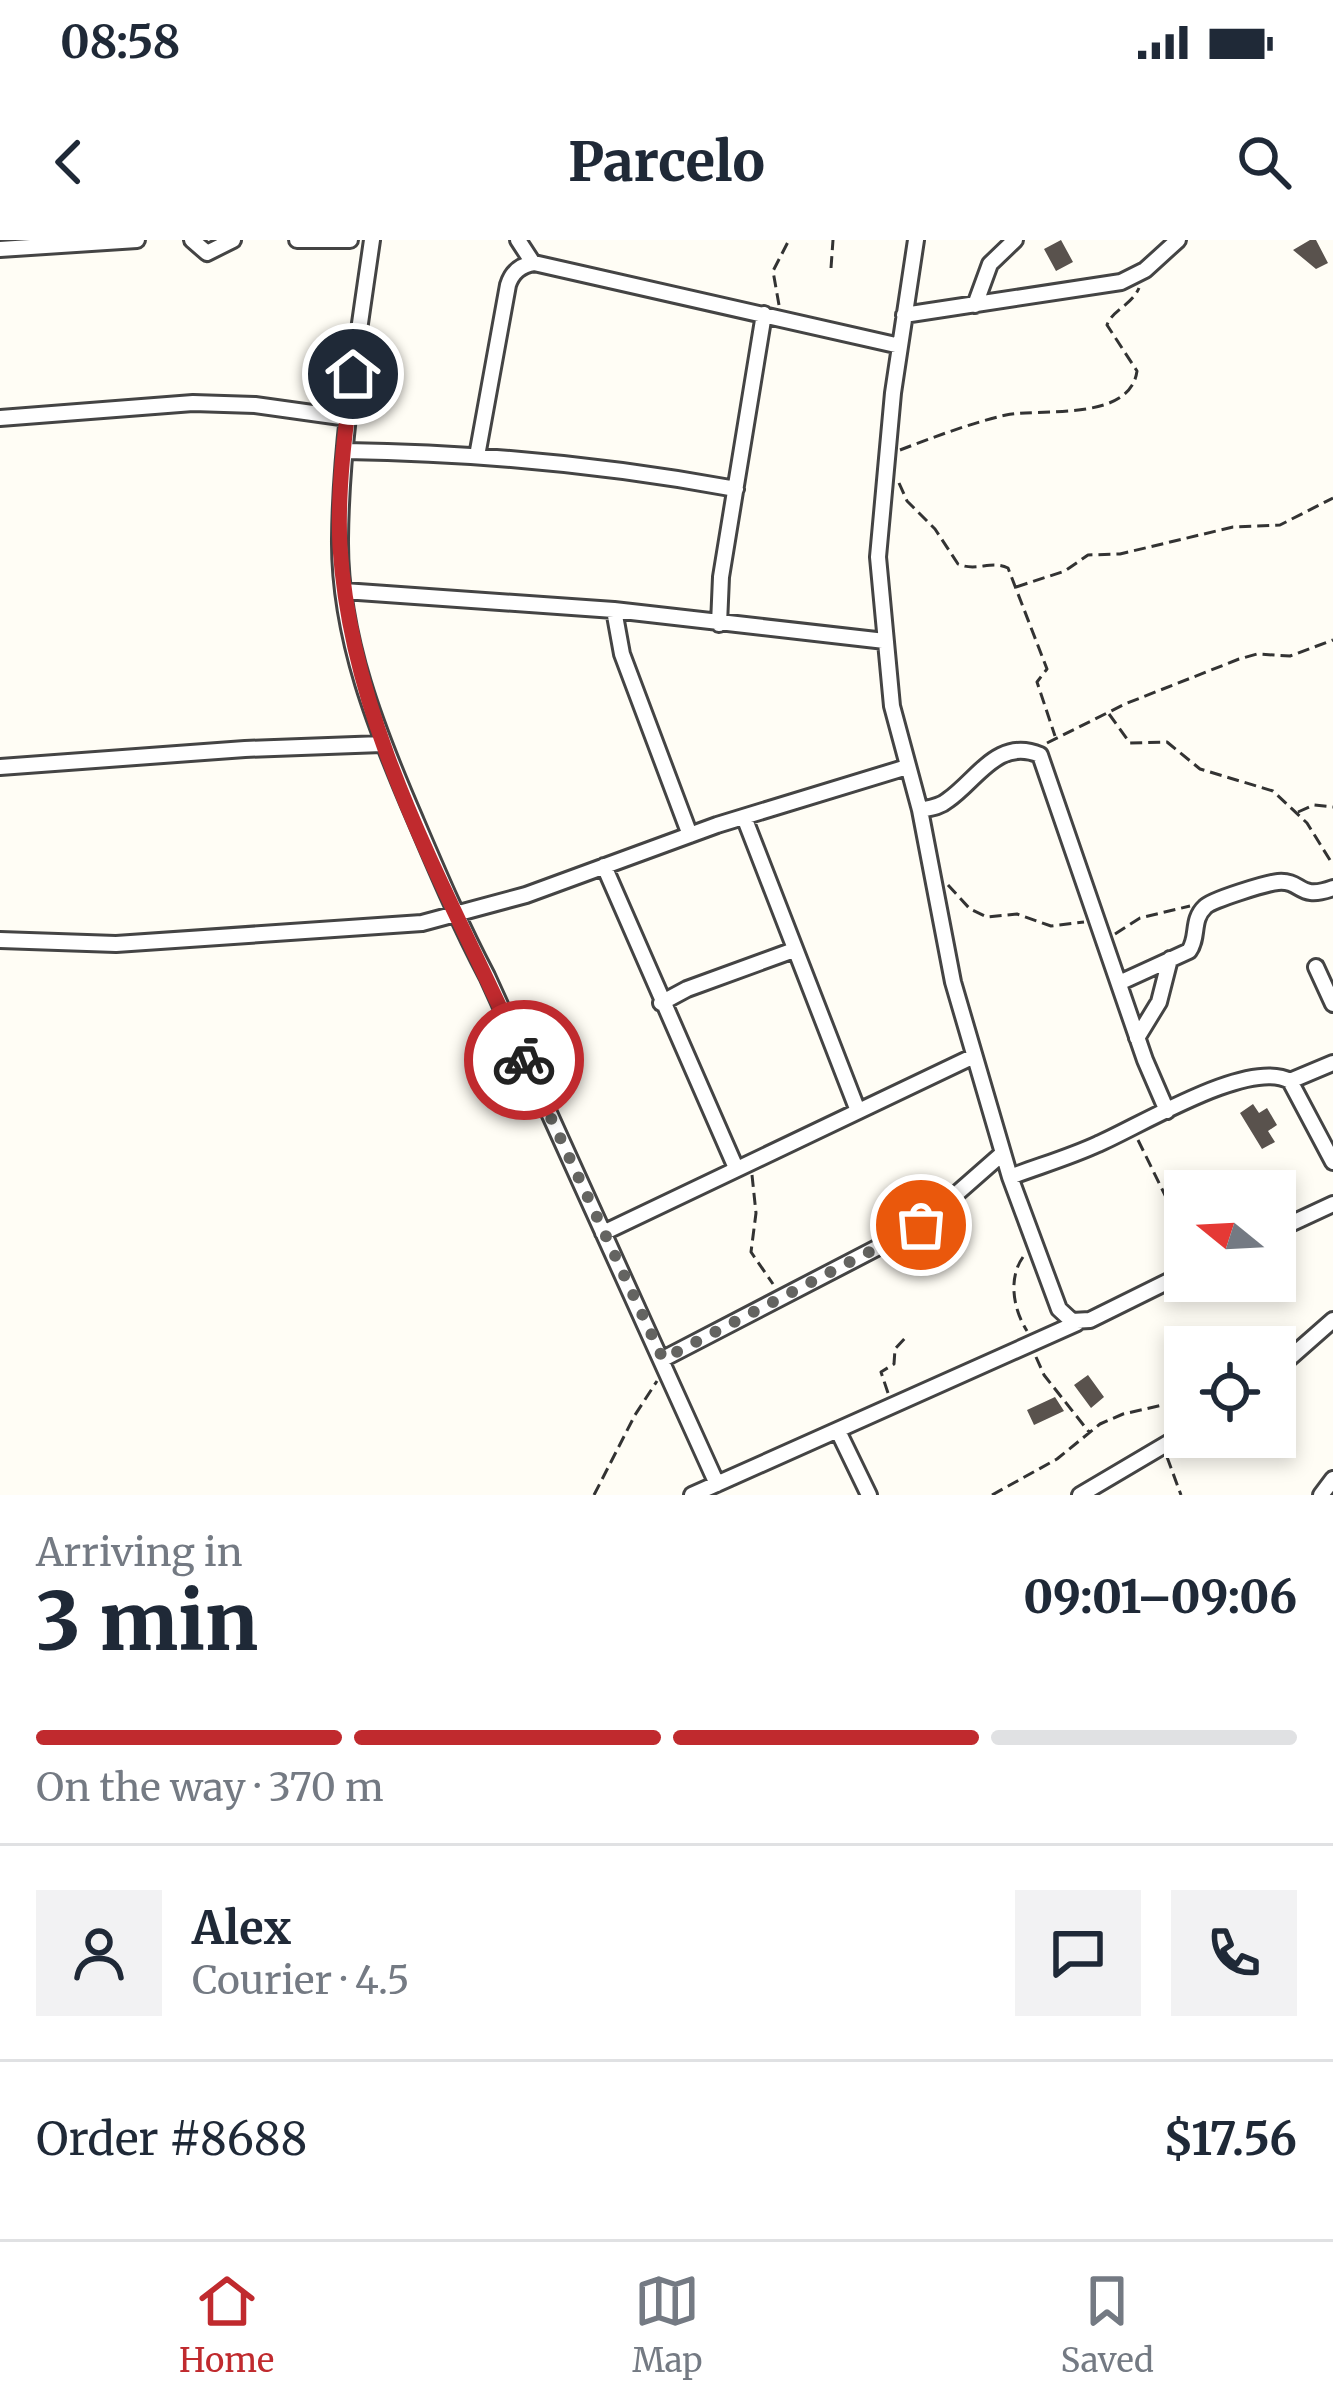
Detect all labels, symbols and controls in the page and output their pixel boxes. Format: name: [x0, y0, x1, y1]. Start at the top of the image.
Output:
text: 08:58: [60, 14, 181, 70]
text: Parcelo: [568, 128, 765, 196]
icon: back: [36, 129, 102, 195]
icon: search: [1231, 129, 1297, 195]
pin: [302, 323, 404, 425]
icon: home: [320, 341, 386, 407]
courier: [464, 1000, 584, 1120]
icon: bike: [491, 1027, 557, 1093]
north arrow: [1164, 1170, 1296, 1302]
map controls: [1164, 1170, 1296, 1458]
pin: [870, 1174, 972, 1276]
icon: bag: [888, 1192, 954, 1258]
button: locate: [1164, 1326, 1296, 1458]
text: Arriving in: [36, 1528, 243, 1577]
text: 09:01–09:06: [1023, 1569, 1297, 1625]
text: 3 min: [36, 1573, 258, 1671]
text: On the way · 370 m: [36, 1763, 384, 1812]
button: person: [36, 1890, 162, 2016]
button: chat: [1015, 1890, 1141, 2016]
button: phone: [1171, 1890, 1297, 2016]
text: Alex: [192, 1900, 291, 1956]
text: Courier · 4.5: [192, 1956, 410, 2005]
text: Order #8688: [36, 2111, 307, 2167]
text: $17.56: [1163, 2111, 1297, 2167]
tab: Home: [179, 2268, 274, 2381]
tab: Map: [632, 2268, 702, 2381]
tab: Saved: [1060, 2268, 1154, 2381]

